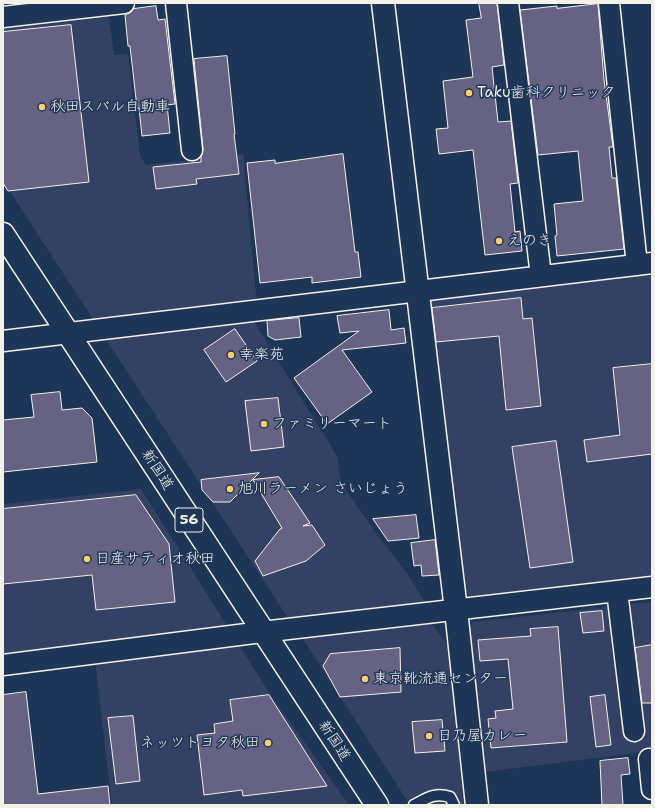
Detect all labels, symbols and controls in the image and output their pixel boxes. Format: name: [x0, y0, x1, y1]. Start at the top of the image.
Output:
place label: Taku歯科クリニック: [477, 84, 616, 102]
marker: Taku歯科クリニック: [464, 88, 474, 98]
place label: 秋田スバル自動車: [50, 98, 170, 116]
marker: 秋田スバル自動車: [37, 102, 47, 112]
place label: えのき: [507, 232, 552, 250]
marker: えのき: [494, 236, 504, 246]
place label: 幸楽苑: [239, 346, 284, 364]
marker: 幸楽苑: [226, 350, 236, 360]
place label: ファミリーマート: [272, 415, 392, 433]
marker: ファミリーマート: [259, 419, 269, 429]
street label: 新国道: [137, 446, 177, 494]
place label: 旭川ラーメン さいじょう: [238, 480, 408, 498]
marker: 旭川ラーメン さいじょう: [225, 484, 235, 494]
road number: 56: [175, 508, 203, 532]
place label: 日産サティオ秋田: [95, 550, 215, 568]
marker: 日産サティオ秋田: [82, 554, 92, 564]
place label: 東京靴流通センター: [373, 670, 508, 688]
marker: 東京靴流通センター: [360, 674, 370, 684]
street label: 新国道: [314, 717, 354, 765]
place label: 日乃屋カレー: [437, 727, 528, 745]
marker: 日乃屋カレー: [424, 731, 434, 741]
place label: ネッツトヨタ秋田: [140, 734, 260, 752]
marker: ネッツトヨタ秋田: [263, 738, 273, 748]

